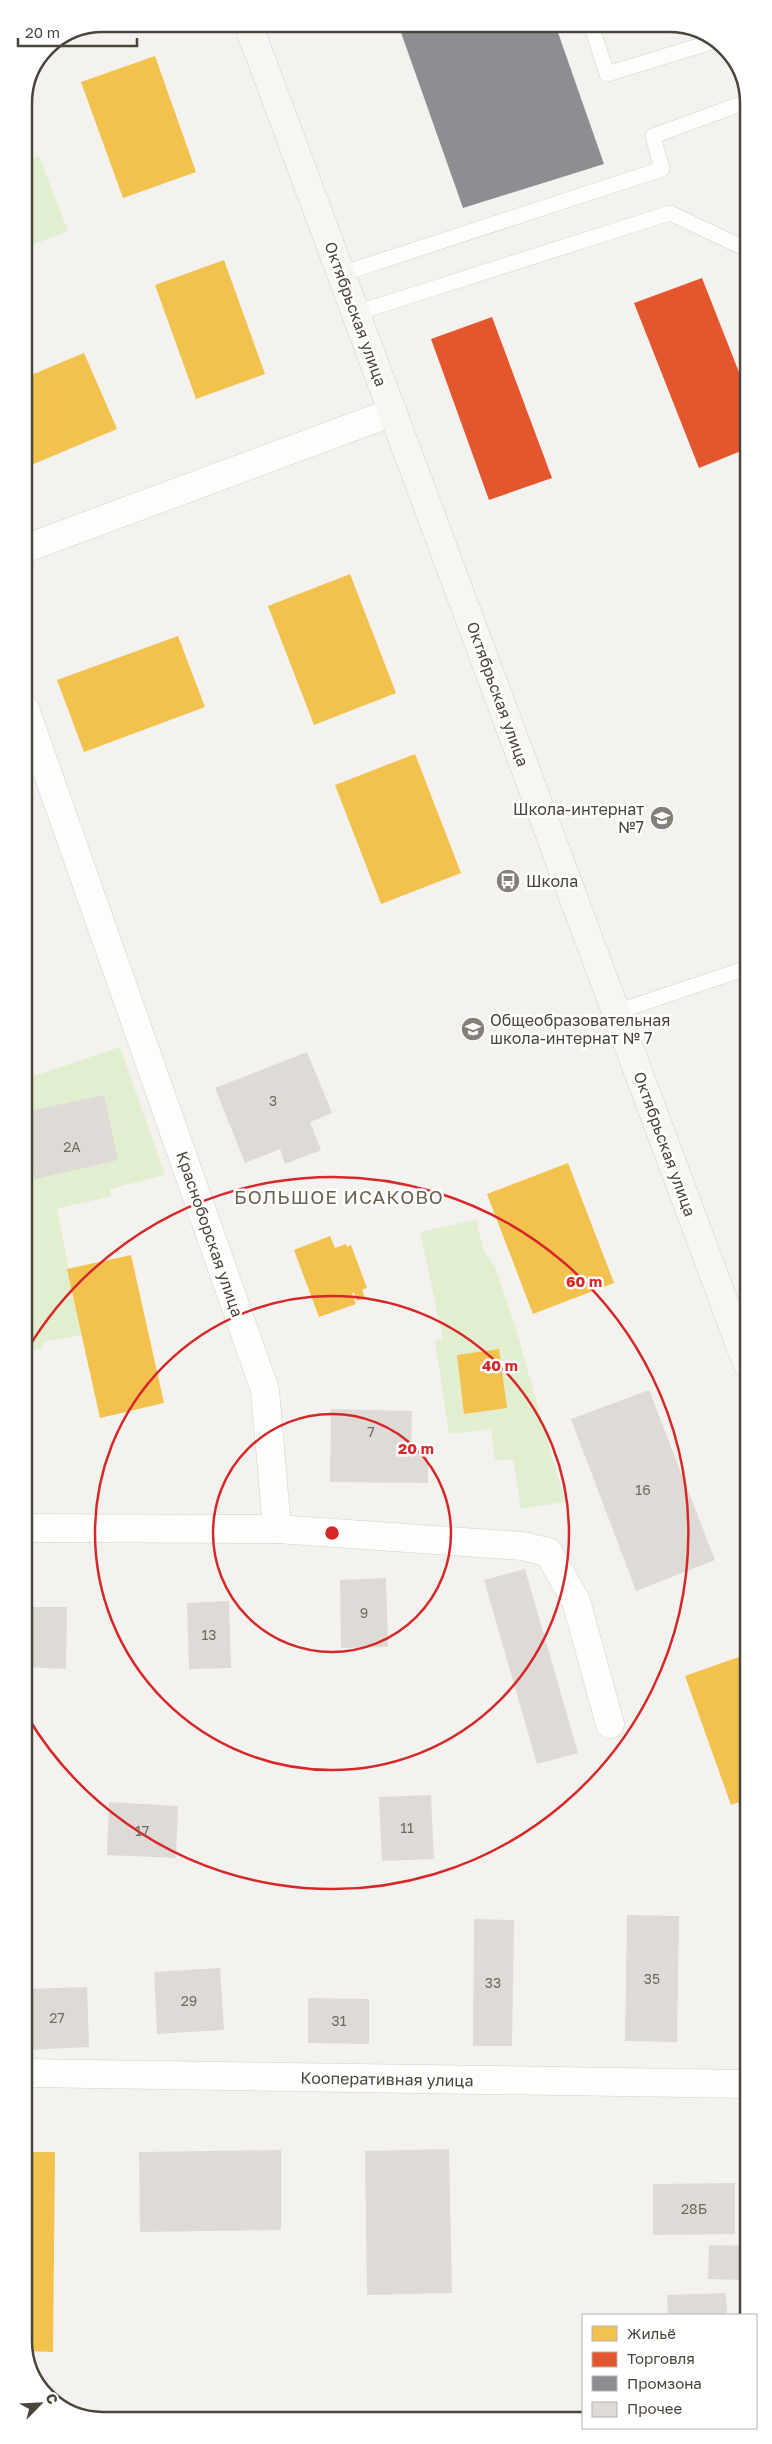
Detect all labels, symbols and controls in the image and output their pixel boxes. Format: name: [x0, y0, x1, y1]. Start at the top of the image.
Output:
scale bar: [18, 15, 136, 47]
text: 20 m: [25, 23, 60, 41]
street label: Октябрьская улица: [321, 239, 391, 389]
street label: Октябрьская улица: [463, 619, 533, 769]
place label: Школа-интернат №7: [513, 799, 644, 837]
school or university icon: Школа-интернат №7: [649, 805, 675, 831]
bus stop icon: Школа: [495, 868, 521, 894]
place label: Школа: [526, 871, 578, 891]
place label: Общеобразовательная школа-интернат № 7: [490, 1010, 670, 1048]
school or university icon: Общеобразовательная школа-интернат № 7: [460, 1016, 486, 1042]
street label: Октябрьская улица: [630, 1069, 700, 1219]
house number: 3: [269, 1092, 277, 1109]
house number: 2А: [63, 1138, 81, 1155]
street label: Красноборская улица: [172, 1149, 248, 1319]
district label: БОЛЬШОЕ ИСАКОВО: [234, 1185, 444, 1208]
text: 60 m: [566, 1272, 602, 1290]
text: 40 m: [482, 1356, 518, 1374]
house number: 7: [367, 1423, 375, 1440]
text: 20 m: [398, 1439, 434, 1457]
house number: 16: [635, 1481, 651, 1498]
centre of rings: [323, 1524, 341, 1542]
house number: 9: [360, 1604, 368, 1621]
house number: 13: [202, 1626, 216, 1643]
house number: 11: [400, 1819, 414, 1836]
house number: 17: [135, 1822, 149, 1839]
house number: 35: [644, 1970, 660, 1987]
house number: 33: [485, 1974, 501, 1991]
house number: 29: [181, 1992, 197, 2009]
house number: 27: [49, 2009, 65, 2026]
house number: 31: [332, 2012, 347, 2029]
street label: Кооперативная улица: [300, 2067, 474, 2091]
house number: 28Б: [681, 2200, 707, 2217]
legend: [582, 2314, 757, 2429]
text: Жильё: [627, 2324, 676, 2342]
text: Торговля: [627, 2349, 695, 2367]
text: Промзона: [627, 2374, 702, 2392]
north arrow: [15, 2379, 65, 2429]
text: С: [43, 2391, 62, 2407]
text: Прочее: [627, 2399, 683, 2417]

